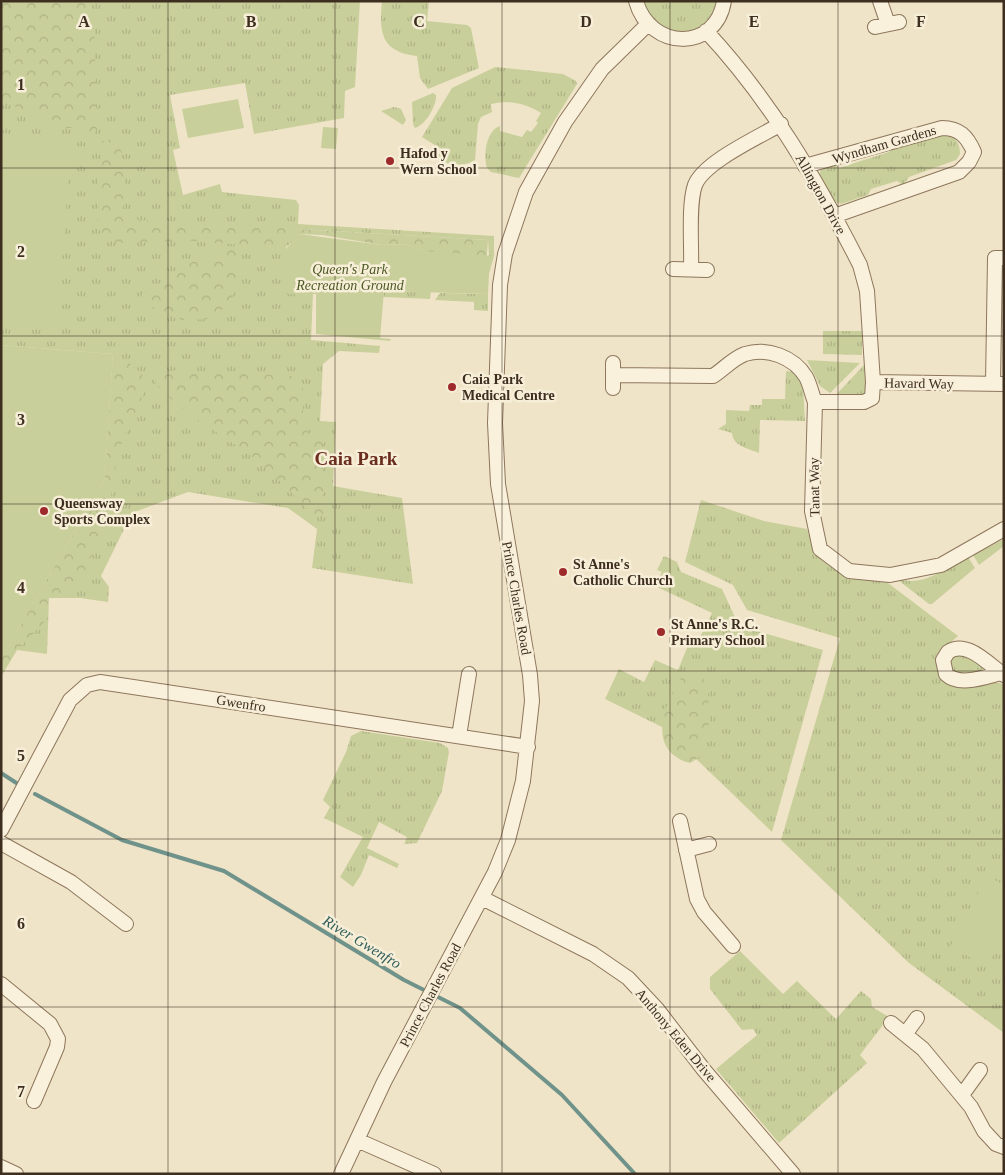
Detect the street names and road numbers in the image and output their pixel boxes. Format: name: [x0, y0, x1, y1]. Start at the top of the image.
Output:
street label: Wyndham Gardens: [830, 122, 938, 167]
street label: Allington Drive: [792, 152, 849, 237]
street label: Havard Way: [884, 375, 954, 392]
street label: Tanat Way: [806, 457, 823, 517]
street label: Prince Charles Road: [499, 540, 534, 656]
street label: Gwenfro: [215, 692, 267, 715]
street label: Prince Charles Road: [397, 941, 464, 1050]
street label: Anthony Eden Drive: [632, 986, 719, 1085]

